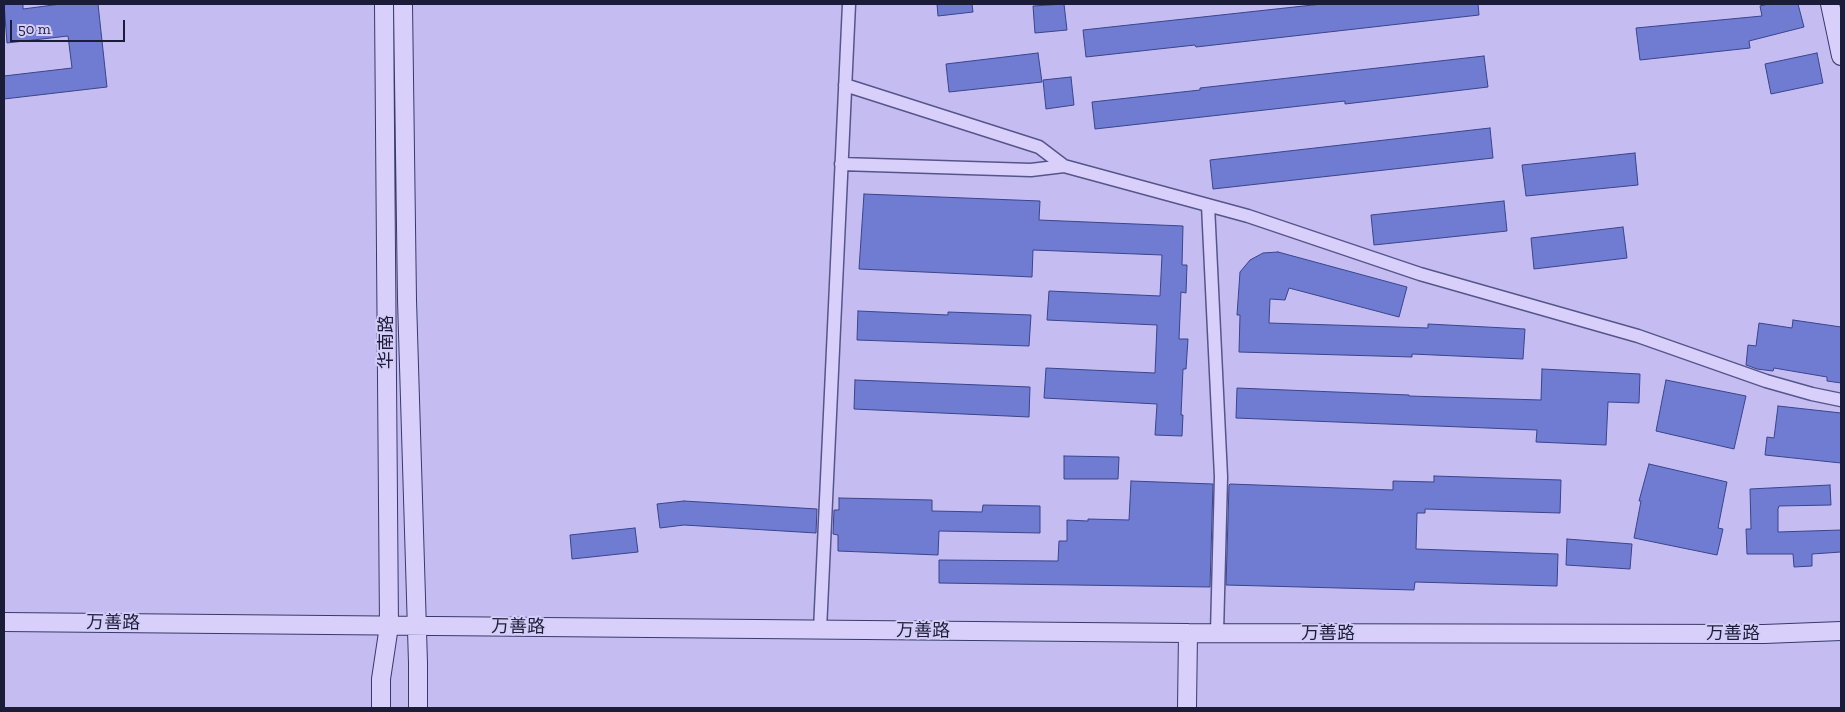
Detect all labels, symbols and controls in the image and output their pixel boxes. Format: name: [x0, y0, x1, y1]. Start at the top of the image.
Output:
scale bar: [12, 10, 128, 42]
text: 50 m: [18, 20, 51, 38]
street label: 华南路: [376, 315, 398, 369]
street label: 万善路: [86, 612, 140, 634]
street label: 万善路: [491, 616, 545, 638]
street label: 万善路: [896, 620, 950, 642]
street label: 万善路: [1301, 623, 1355, 645]
street label: 万善路: [1706, 623, 1760, 645]

